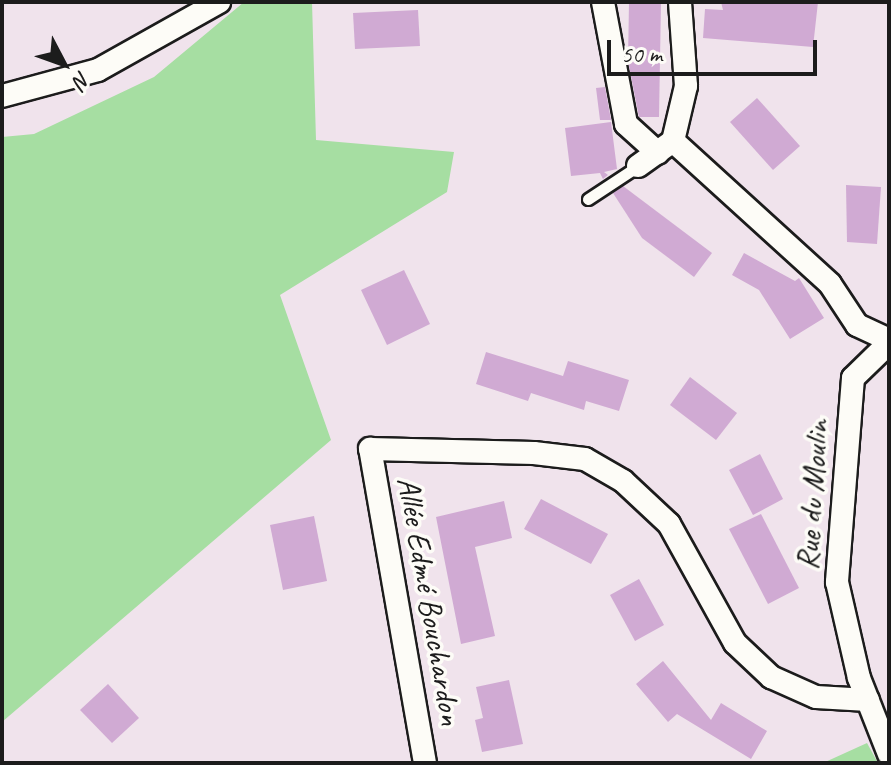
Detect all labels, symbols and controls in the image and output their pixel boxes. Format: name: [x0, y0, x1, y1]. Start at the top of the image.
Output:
north arrow: [24, 24, 104, 104]
scale bar: [611, 24, 821, 74]
text: 50 m: [621, 39, 662, 69]
text: N: [67, 65, 97, 94]
street label: Rue du Moulin: [789, 419, 837, 571]
street label: Allée Edmé Bouchardon: [388, 474, 470, 728]

